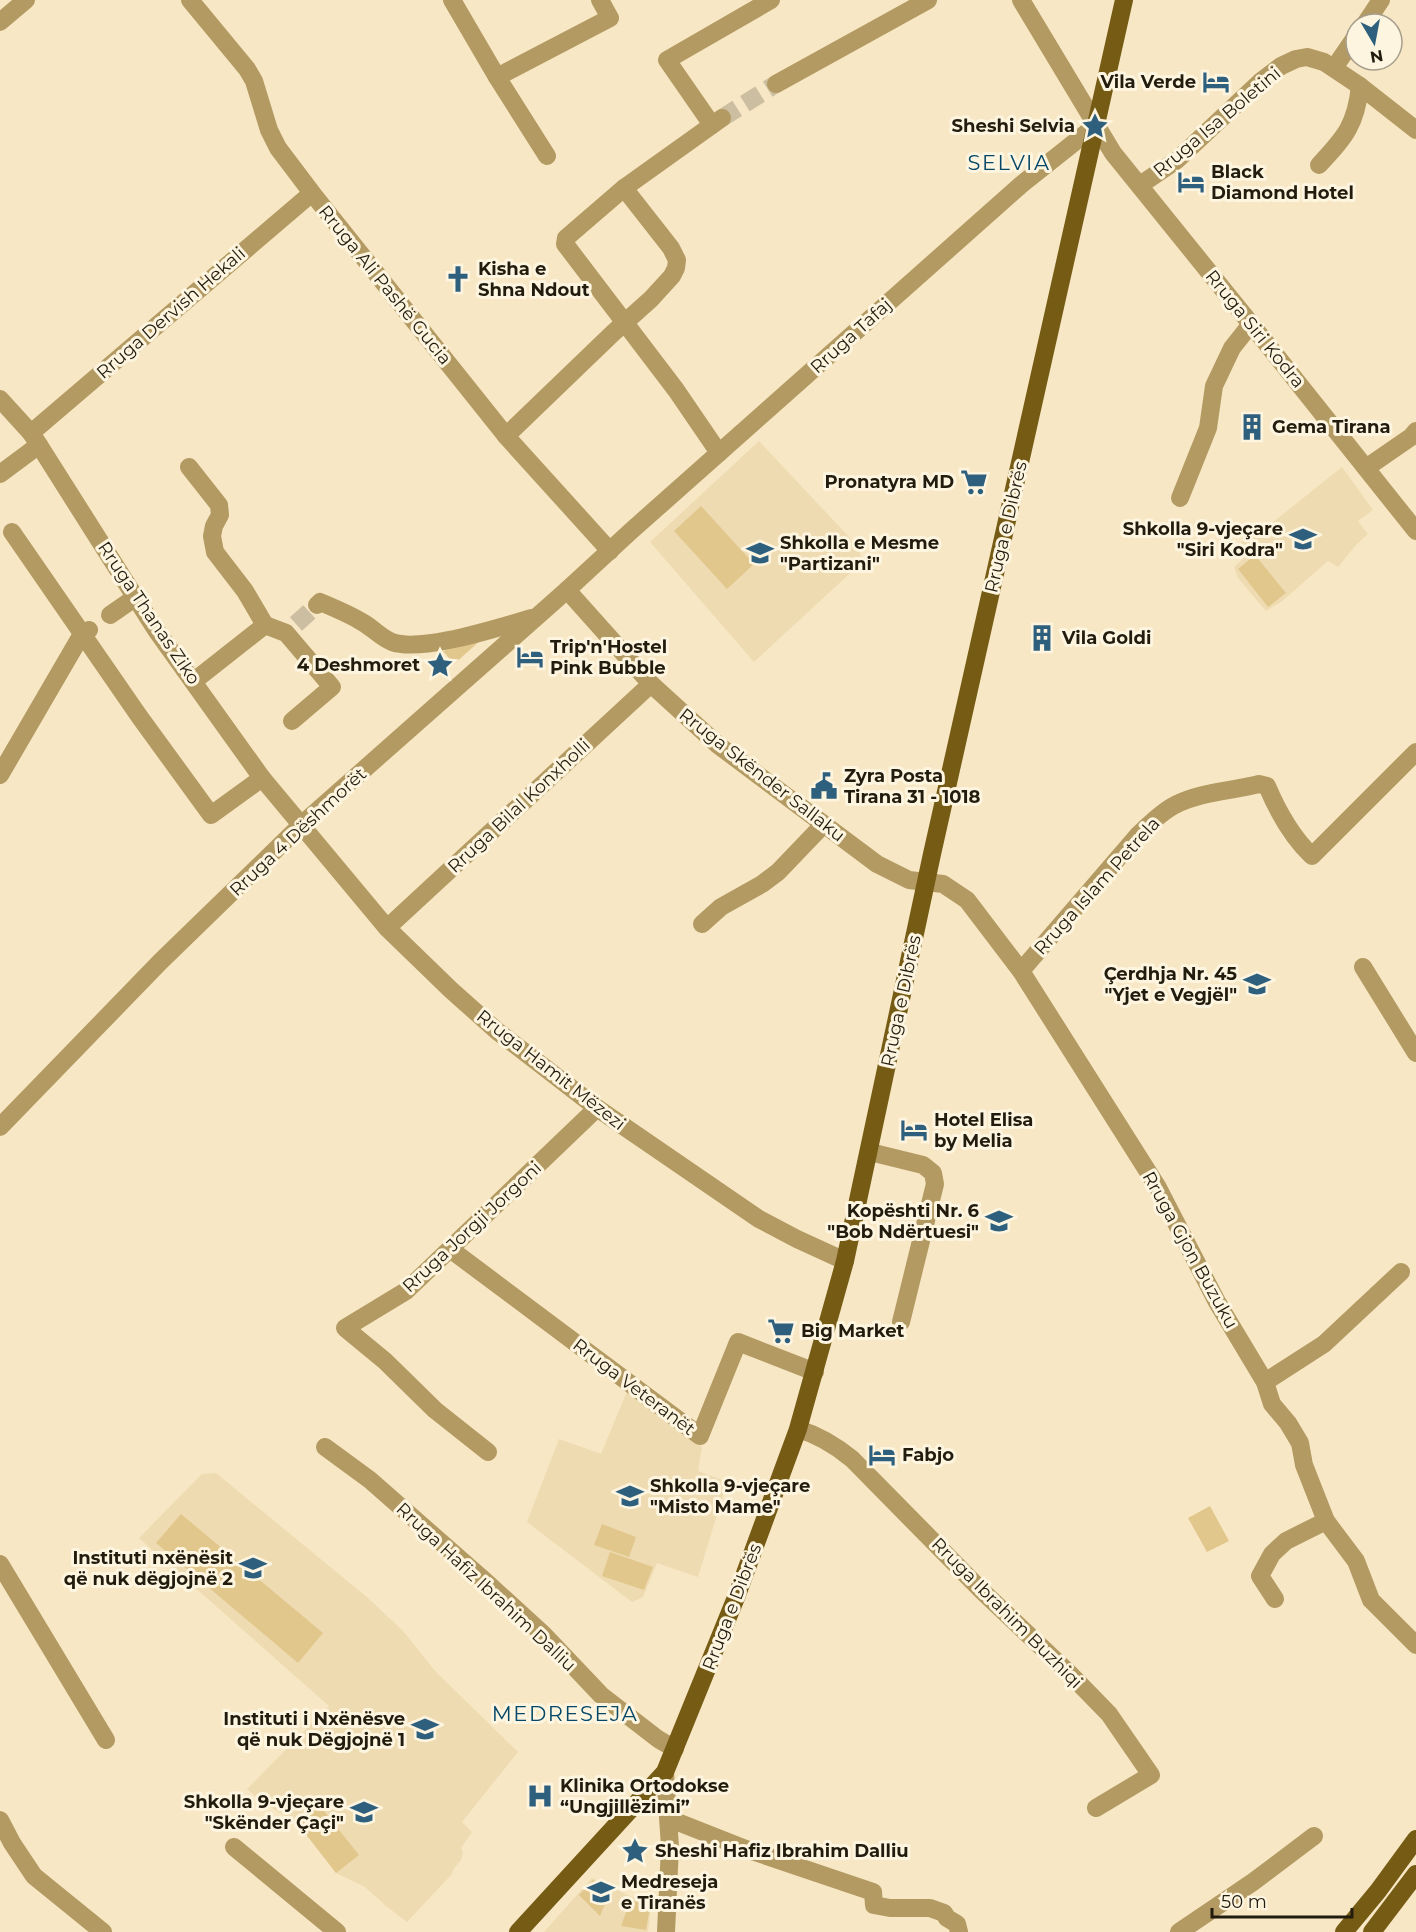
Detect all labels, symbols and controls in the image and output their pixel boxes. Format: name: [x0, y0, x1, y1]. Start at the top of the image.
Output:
north arrow: [1344, 12, 1404, 72]
text: N: [1368, 46, 1385, 67]
street label: Rruga Isa Boletini: [1149, 62, 1285, 182]
hotel icon: Vila Verde: [1201, 67, 1231, 97]
place label: Vila Verde: [1099, 71, 1196, 93]
place icon: Sheshi Selvia: [1080, 111, 1110, 141]
place label: Sheshi Selvia: [952, 115, 1075, 137]
district label: SELVIA: [968, 150, 1050, 175]
place label: Black Diamond Hotel: [1211, 161, 1354, 204]
hotel icon: Black Diamond Hotel: [1176, 167, 1206, 197]
street label: Rruga Ali Pashë Gucia: [314, 201, 456, 369]
street label: Rruga Dervish Hekali: [92, 242, 250, 384]
place label: Kisha e Shna Ndout: [478, 258, 590, 301]
church icon: Kisha e Shna Ndout: [443, 264, 473, 294]
street label: Rruga Siri Kodra: [1201, 266, 1309, 392]
street label: Rruga Tafaj: [806, 294, 896, 378]
building icon: Gema Tirana: [1237, 412, 1267, 442]
place label: Gema Tirana: [1272, 416, 1391, 438]
street label: Rruga e Dibrës: [980, 459, 1032, 595]
supermarket icon: Pronatyra MD: [959, 467, 989, 497]
place label: Pronatyra MD: [825, 471, 954, 493]
place label: Shkolla 9-vjeçare "Siri Kodra": [1123, 518, 1283, 561]
school or university icon: Shkolla 9-vjeçare "Siri Kodra": [1288, 524, 1318, 554]
place label: Shkolla e Mesme "Partizani": [780, 532, 939, 575]
street label: Rruga Thanas Ziko: [93, 537, 205, 689]
school or university icon: Shkolla e Mesme "Partizani": [745, 538, 775, 568]
building icon: Vila Goldi: [1027, 623, 1057, 653]
place label: Vila Goldi: [1061, 627, 1151, 649]
place label: Trip'n'Hostel Pink Bubble: [550, 636, 667, 679]
hotel icon: Trip'n'Hostel Pink Bubble: [515, 642, 545, 672]
place icon: 4 Deshmoret: [425, 650, 455, 680]
place label: 4 Deshmoret: [297, 654, 420, 676]
street label: Rruga Skënder Sallaku: [675, 703, 849, 847]
street label: Rruga Bilal Konxholli: [443, 734, 595, 878]
street label: Rruga 4 Dëshmorët: [225, 763, 371, 901]
place label: Zyra Posta Tirana 31 - 1018: [844, 765, 980, 808]
public building icon: Zyra Posta Tirana 31 - 1018: [809, 771, 839, 801]
street label: Rruga Islam Petrela: [1029, 813, 1165, 959]
street label: Rruga e Dibrës: [876, 933, 926, 1069]
place label: Çerdhja Nr. 45 "Yjet e Vegjël": [1104, 963, 1237, 1006]
school or university icon: Çerdhja Nr. 45 "Yjet e Vegjël": [1242, 969, 1272, 999]
street label: Rruga Hamit Mëzezi: [472, 1005, 630, 1135]
place label: Hotel Elisa by Melia: [934, 1109, 1033, 1152]
hotel icon: Hotel Elisa by Melia: [899, 1115, 929, 1145]
street label: Rruga Jorgji Jorgoni: [398, 1157, 546, 1297]
street label: Rruga Gjon Buzuku: [1138, 1167, 1242, 1333]
place label: Kopështi Nr. 6 "Bob Ndërtuesi": [827, 1200, 980, 1243]
school or university icon: Kopështi Nr. 6 "Bob Ndërtuesi": [984, 1206, 1014, 1236]
supermarket icon: Big Market: [766, 1316, 796, 1346]
place label: Big Market: [801, 1320, 905, 1342]
street label: Rruga Veteranët: [568, 1334, 700, 1440]
hotel icon: Fabjo: [867, 1440, 897, 1470]
place label: Fabjo: [902, 1444, 954, 1466]
place label: Shkolla 9-vjeçare "Misto Mame": [650, 1475, 810, 1518]
school or university icon: Shkolla 9-vjeçare "Misto Mame": [615, 1481, 645, 1511]
street label: Rruga Hafiz Ibrahim Dalliu: [392, 1498, 580, 1676]
street label: Rruga Ibrahim Buzhiqi: [927, 1533, 1087, 1693]
street label: Rruga e Dibrës: [698, 1540, 766, 1674]
place label: Instituti nxënësit që nuk dëgjojnë 2: [64, 1547, 233, 1590]
school or university icon: Instituti nxënësit që nuk dëgjojnë 2: [238, 1553, 268, 1583]
district label: MEDRESEJA: [492, 1701, 638, 1726]
place label: Instituti i Nxënësve që nuk Dëgjojnë 1: [223, 1708, 405, 1751]
school or university icon: Instituti i Nxënësve që nuk Dëgjojnë 1: [410, 1714, 440, 1744]
place label: Klinika Ortodokse “Ungjillëzimi”: [560, 1775, 729, 1818]
hospital icon: Klinika Ortodokse “Ungjillëzimi”: [525, 1781, 555, 1811]
place label: Shkolla 9-vjeçare "Skënder Çaçi": [184, 1791, 344, 1834]
school or university icon: Shkolla 9-vjeçare "Skënder Çaçi": [349, 1797, 379, 1827]
place icon: Sheshi Hafiz Ibrahim Dalliu: [620, 1836, 650, 1866]
place label: Sheshi Hafiz Ibrahim Dalliu: [655, 1840, 909, 1862]
place label: Medreseja e Tiranës: [621, 1871, 718, 1914]
school or university icon: Medreseja e Tiranës: [586, 1877, 616, 1907]
scale bar: [1212, 1881, 1352, 1919]
text: 50 m: [1221, 1891, 1267, 1913]

